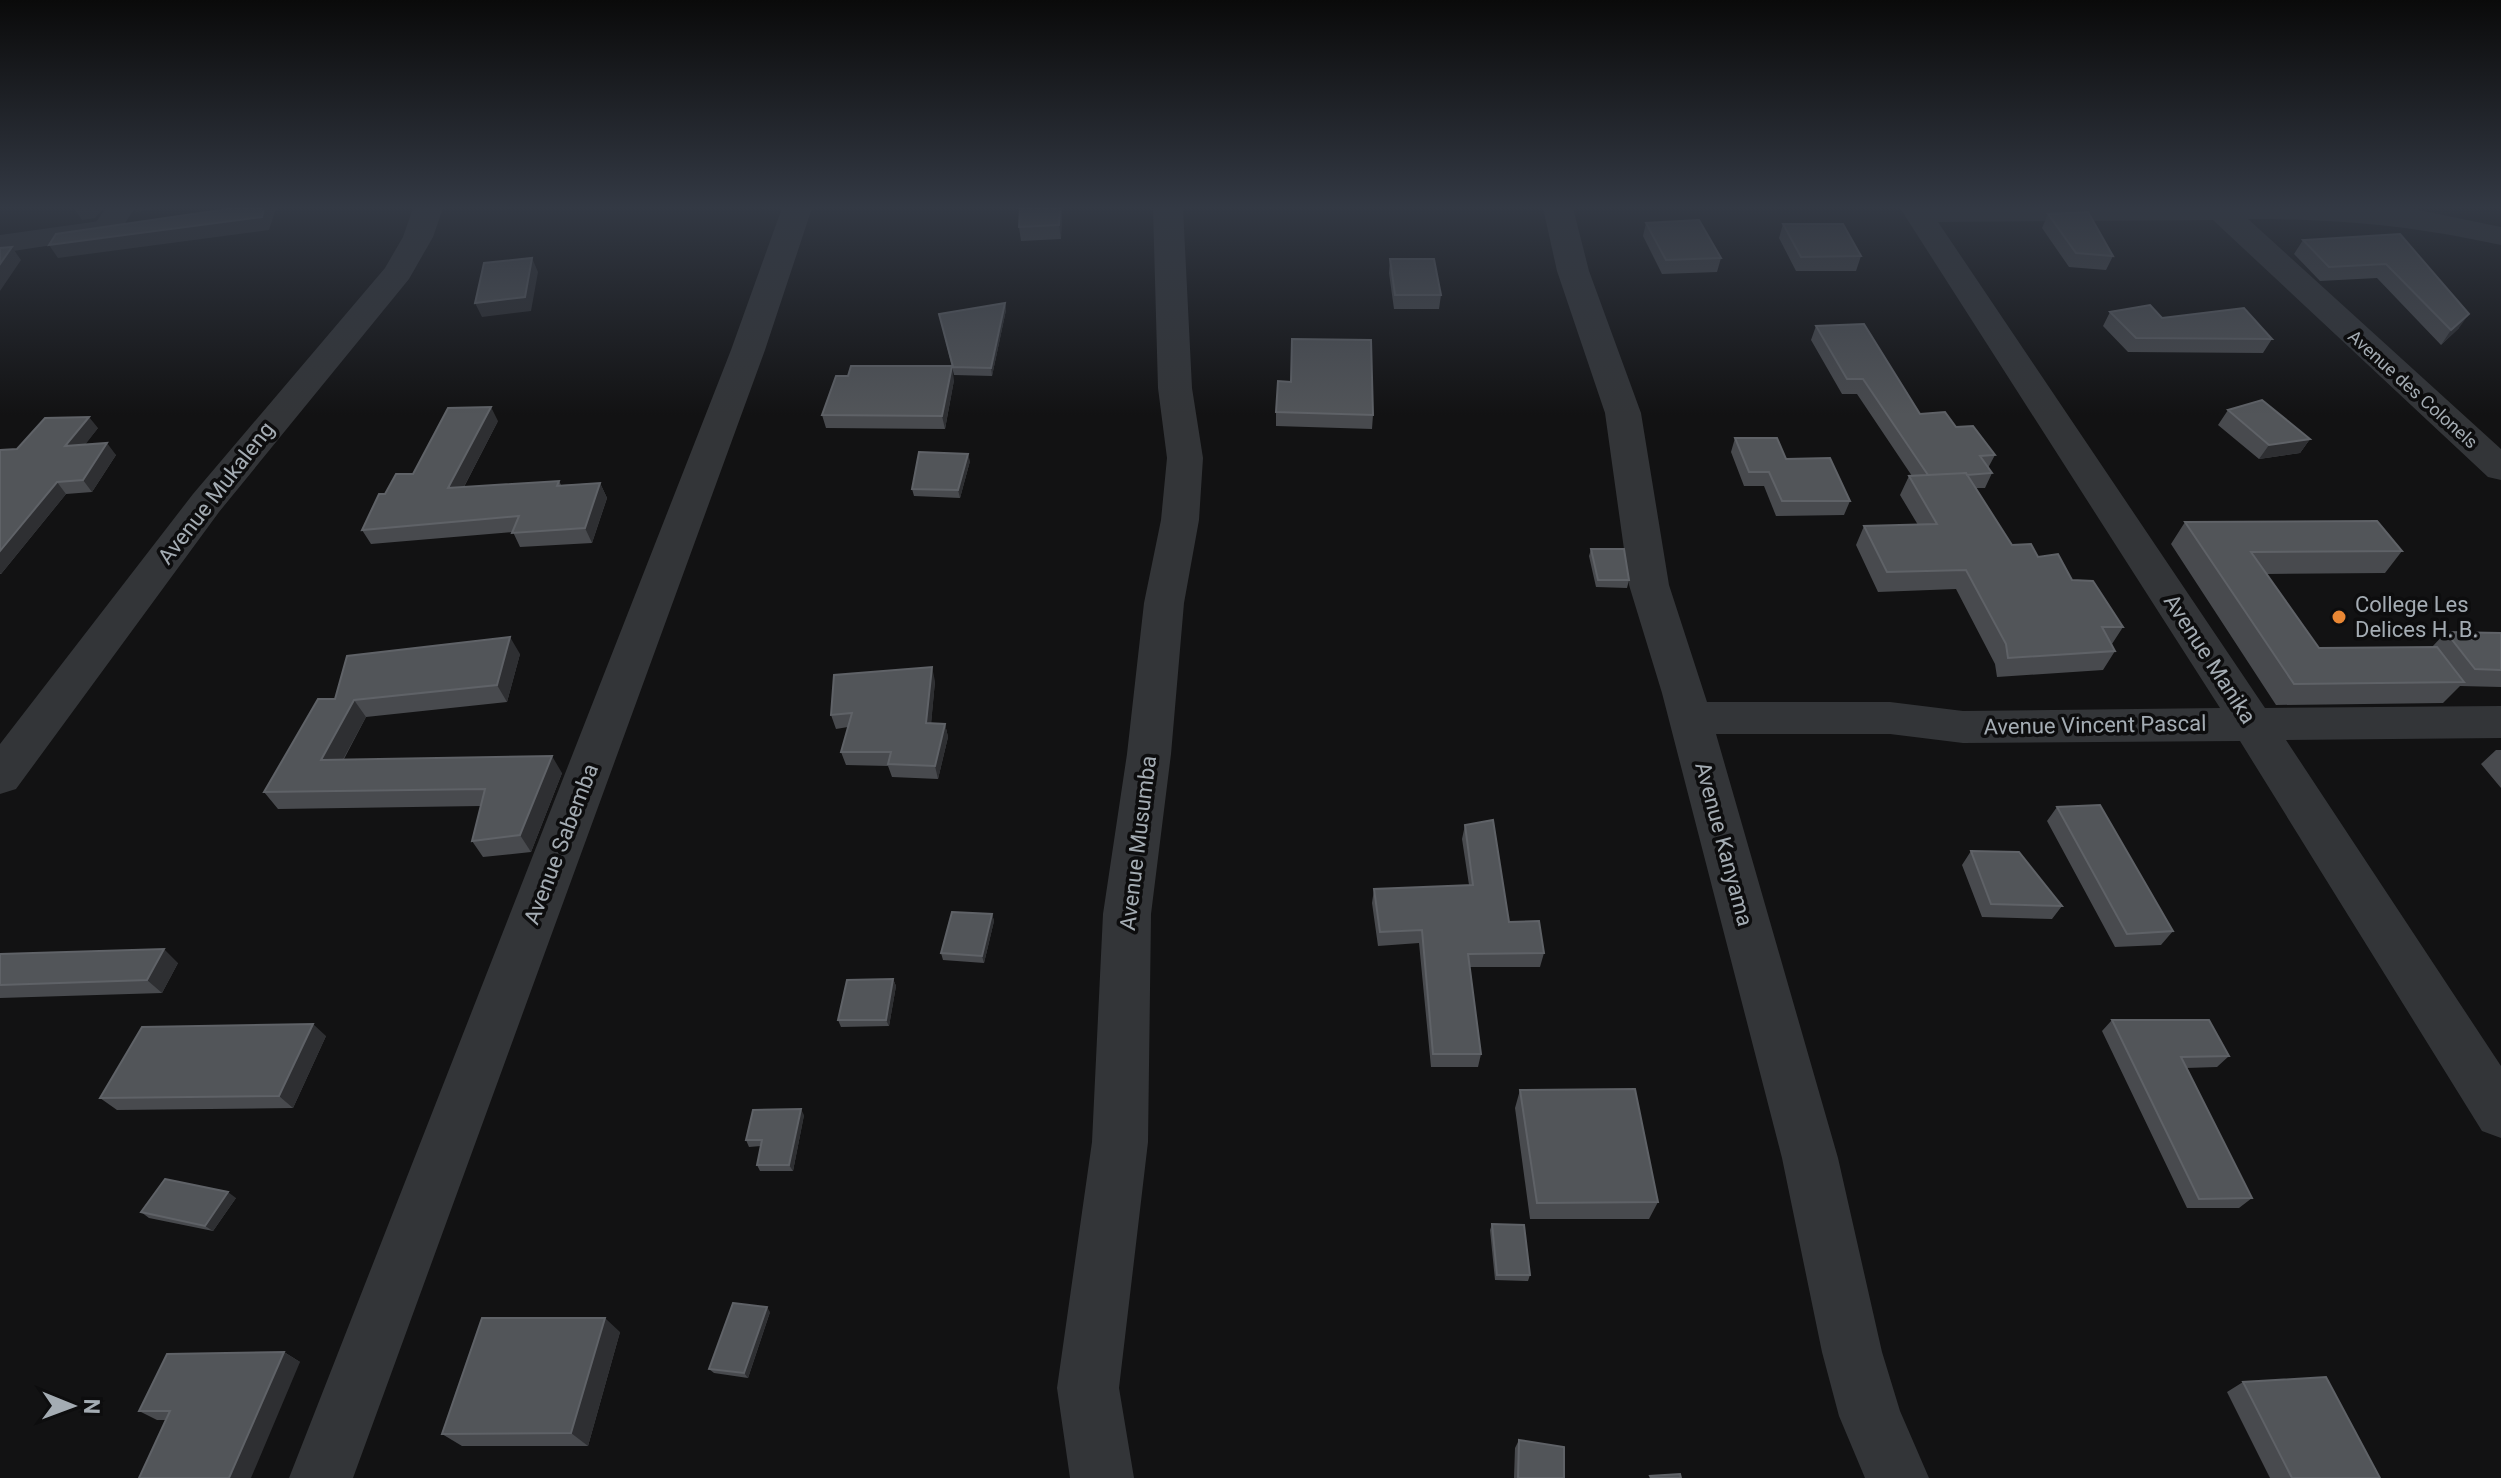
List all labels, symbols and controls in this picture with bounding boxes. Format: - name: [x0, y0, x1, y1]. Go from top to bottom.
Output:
- street label: Avenue des Colonels: [2344, 325, 2482, 453]
- street label: Avenue Mukaleng: [153, 417, 279, 569]
- street label: Avenue Manika: [2159, 590, 2261, 728]
- place label: College Les Delices H. B.: [2355, 592, 2478, 642]
- marker: College Les Delices H. B.: [2330, 608, 2348, 626]
- street label: Avenue Vincent Pascal: [1983, 711, 2207, 739]
- street label: Avenue Musumba: [1115, 754, 1161, 932]
- street label: Avenue Kanyama: [1690, 759, 1758, 929]
- street label: Avenue Sabemba: [519, 760, 603, 928]
- north arrow: [32, 1366, 112, 1446]
- text: N: [79, 1398, 104, 1414]

